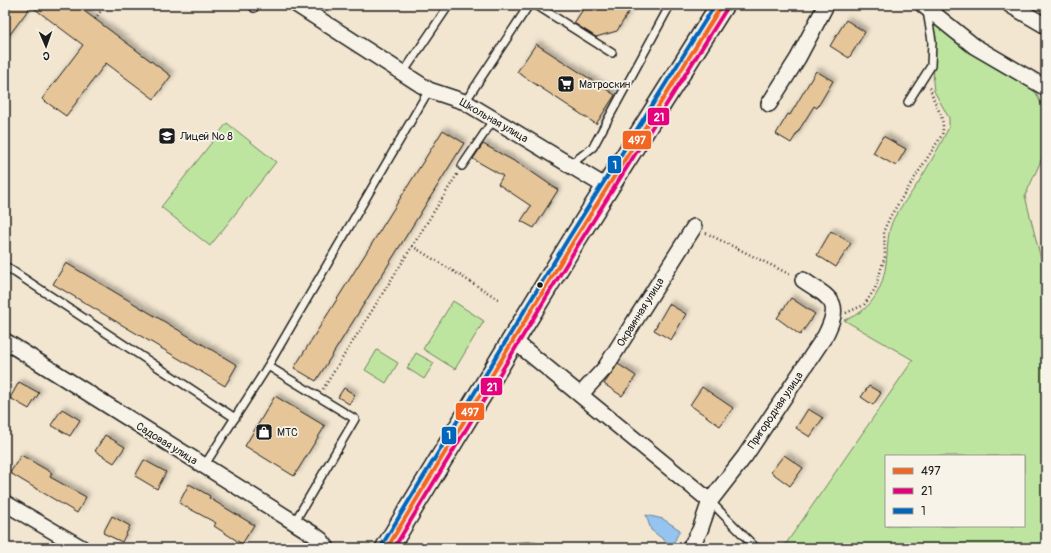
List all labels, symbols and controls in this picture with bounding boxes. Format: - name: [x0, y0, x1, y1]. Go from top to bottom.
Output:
- north arrow: [26, 26, 66, 66]
- text: С: [43, 49, 50, 62]
- supermarket icon: Матроскин: [556, 74, 576, 94]
- place label: Матроскин: [579, 78, 630, 91]
- street label: Школьная улица: [457, 96, 530, 145]
- line badge: 21: [647, 107, 670, 126]
- text: 21: [654, 111, 664, 124]
- school or university icon: Лицей № 8: [157, 126, 177, 146]
- place label: Лицей № 8: [179, 130, 233, 143]
- line badge: 497: [622, 130, 652, 150]
- text: 497: [627, 134, 646, 147]
- line badge: 1: [607, 155, 622, 174]
- text: 1: [613, 159, 617, 172]
- street label: Окраинная улица: [614, 275, 667, 349]
- unlabelled marker: [535, 280, 545, 290]
- street label: Пригородная улица: [745, 370, 806, 451]
- line badge: 21: [480, 377, 503, 396]
- text: 21: [487, 381, 497, 394]
- line badge: 497: [455, 402, 485, 421]
- text: 497: [460, 406, 479, 419]
- street label: Садовая улица: [134, 419, 200, 467]
- shop icon: МТС: [254, 422, 274, 442]
- place label: МТС: [277, 426, 298, 439]
- line badge: 1: [441, 426, 457, 445]
- text: 1: [447, 429, 451, 442]
- legend: [885, 455, 1025, 527]
- text: 497: [921, 464, 941, 479]
- text: 21: [921, 484, 932, 499]
- text: 1: [921, 504, 926, 519]

